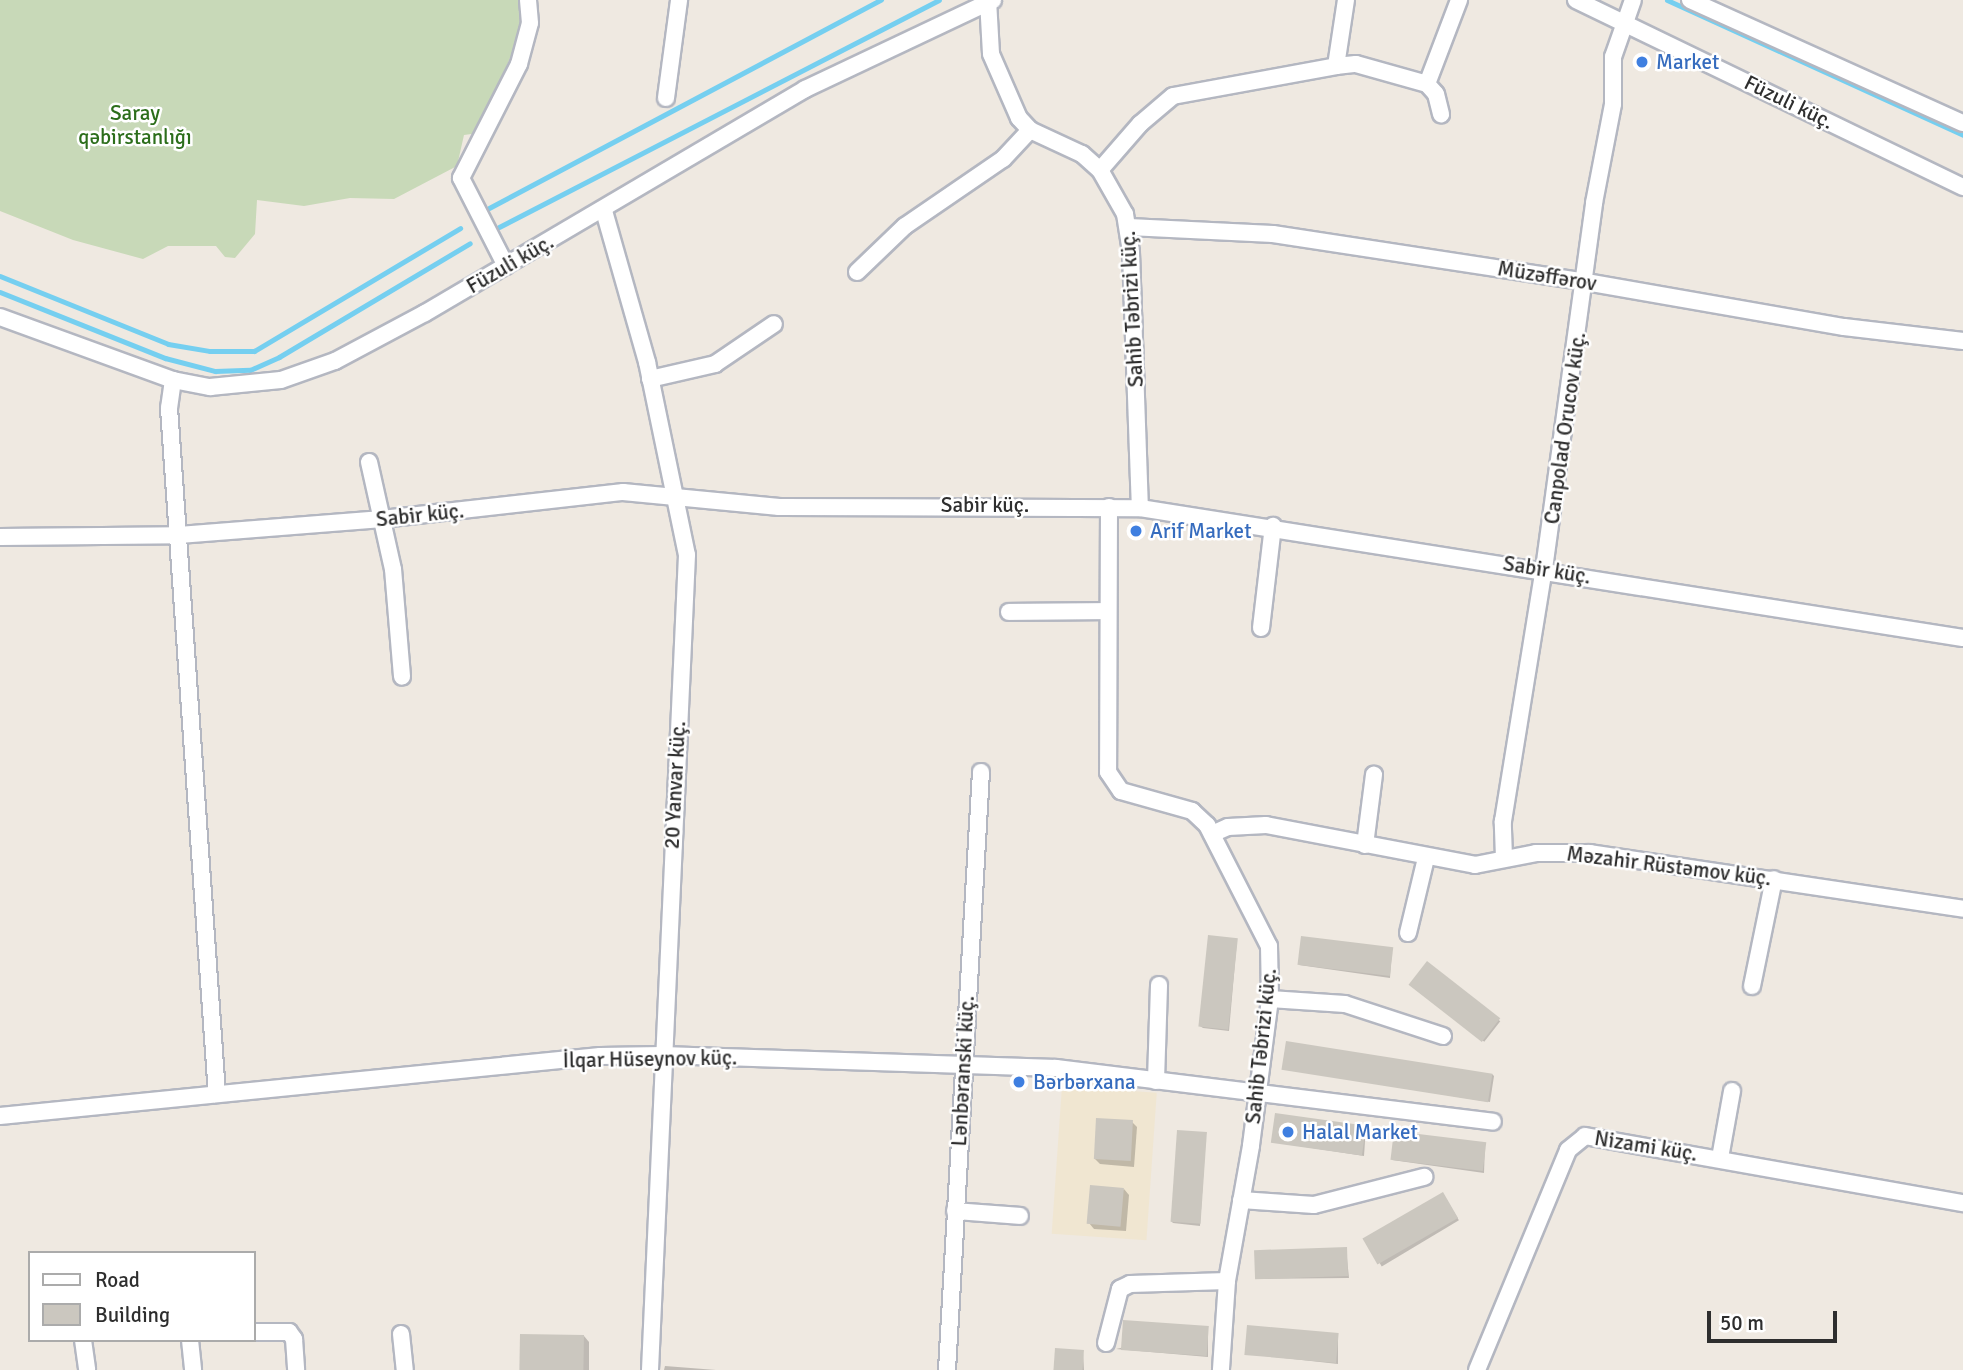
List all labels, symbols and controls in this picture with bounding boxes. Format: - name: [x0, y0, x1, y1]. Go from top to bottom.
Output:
- place label: Market: [1656, 49, 1719, 75]
- marker: Market: [1634, 54, 1650, 70]
- street label: Füzuli küç.: [1740, 70, 1838, 134]
- park label: Saray qəbirstanlığı: [78, 100, 192, 150]
- street label: Füzuli küç.: [462, 229, 558, 299]
- street label: Sahib Təbrizi küç.: [1115, 230, 1149, 388]
- street label: Müzəffərov: [1496, 256, 1598, 296]
- street label: Canpolad Orucov küç.: [1539, 330, 1591, 526]
- street label: Sabir küç.: [941, 492, 1029, 518]
- street label: Sabir küç.: [375, 498, 465, 532]
- place label: Arif Market: [1150, 518, 1251, 544]
- marker: Arif Market: [1128, 523, 1144, 539]
- street label: Sabir küç.: [1501, 551, 1593, 589]
- street label: 20 Yanvar küç.: [659, 720, 691, 850]
- street label: Məzahir Rüstəmov küç.: [1565, 841, 1773, 891]
- street label: Sahib Təbrizi küç.: [1240, 967, 1282, 1125]
- street label: Lənbəranski küç.: [946, 995, 980, 1147]
- street label: İlqar Hüseynov küç.: [562, 1045, 738, 1073]
- place label: Bərbərxana: [1033, 1069, 1136, 1095]
- marker: Bərbərxana: [1011, 1074, 1027, 1090]
- place label: Halal Market: [1302, 1119, 1418, 1145]
- marker: Halal Market: [1280, 1124, 1296, 1140]
- street label: Nizami küç.: [1593, 1125, 1699, 1167]
- legend: [28, 1251, 256, 1342]
- text: Road: [95, 1267, 140, 1293]
- scale bar: [1711, 1296, 1840, 1340]
- text: Building: [95, 1302, 170, 1328]
- text: 50 m: [1720, 1310, 1764, 1336]

